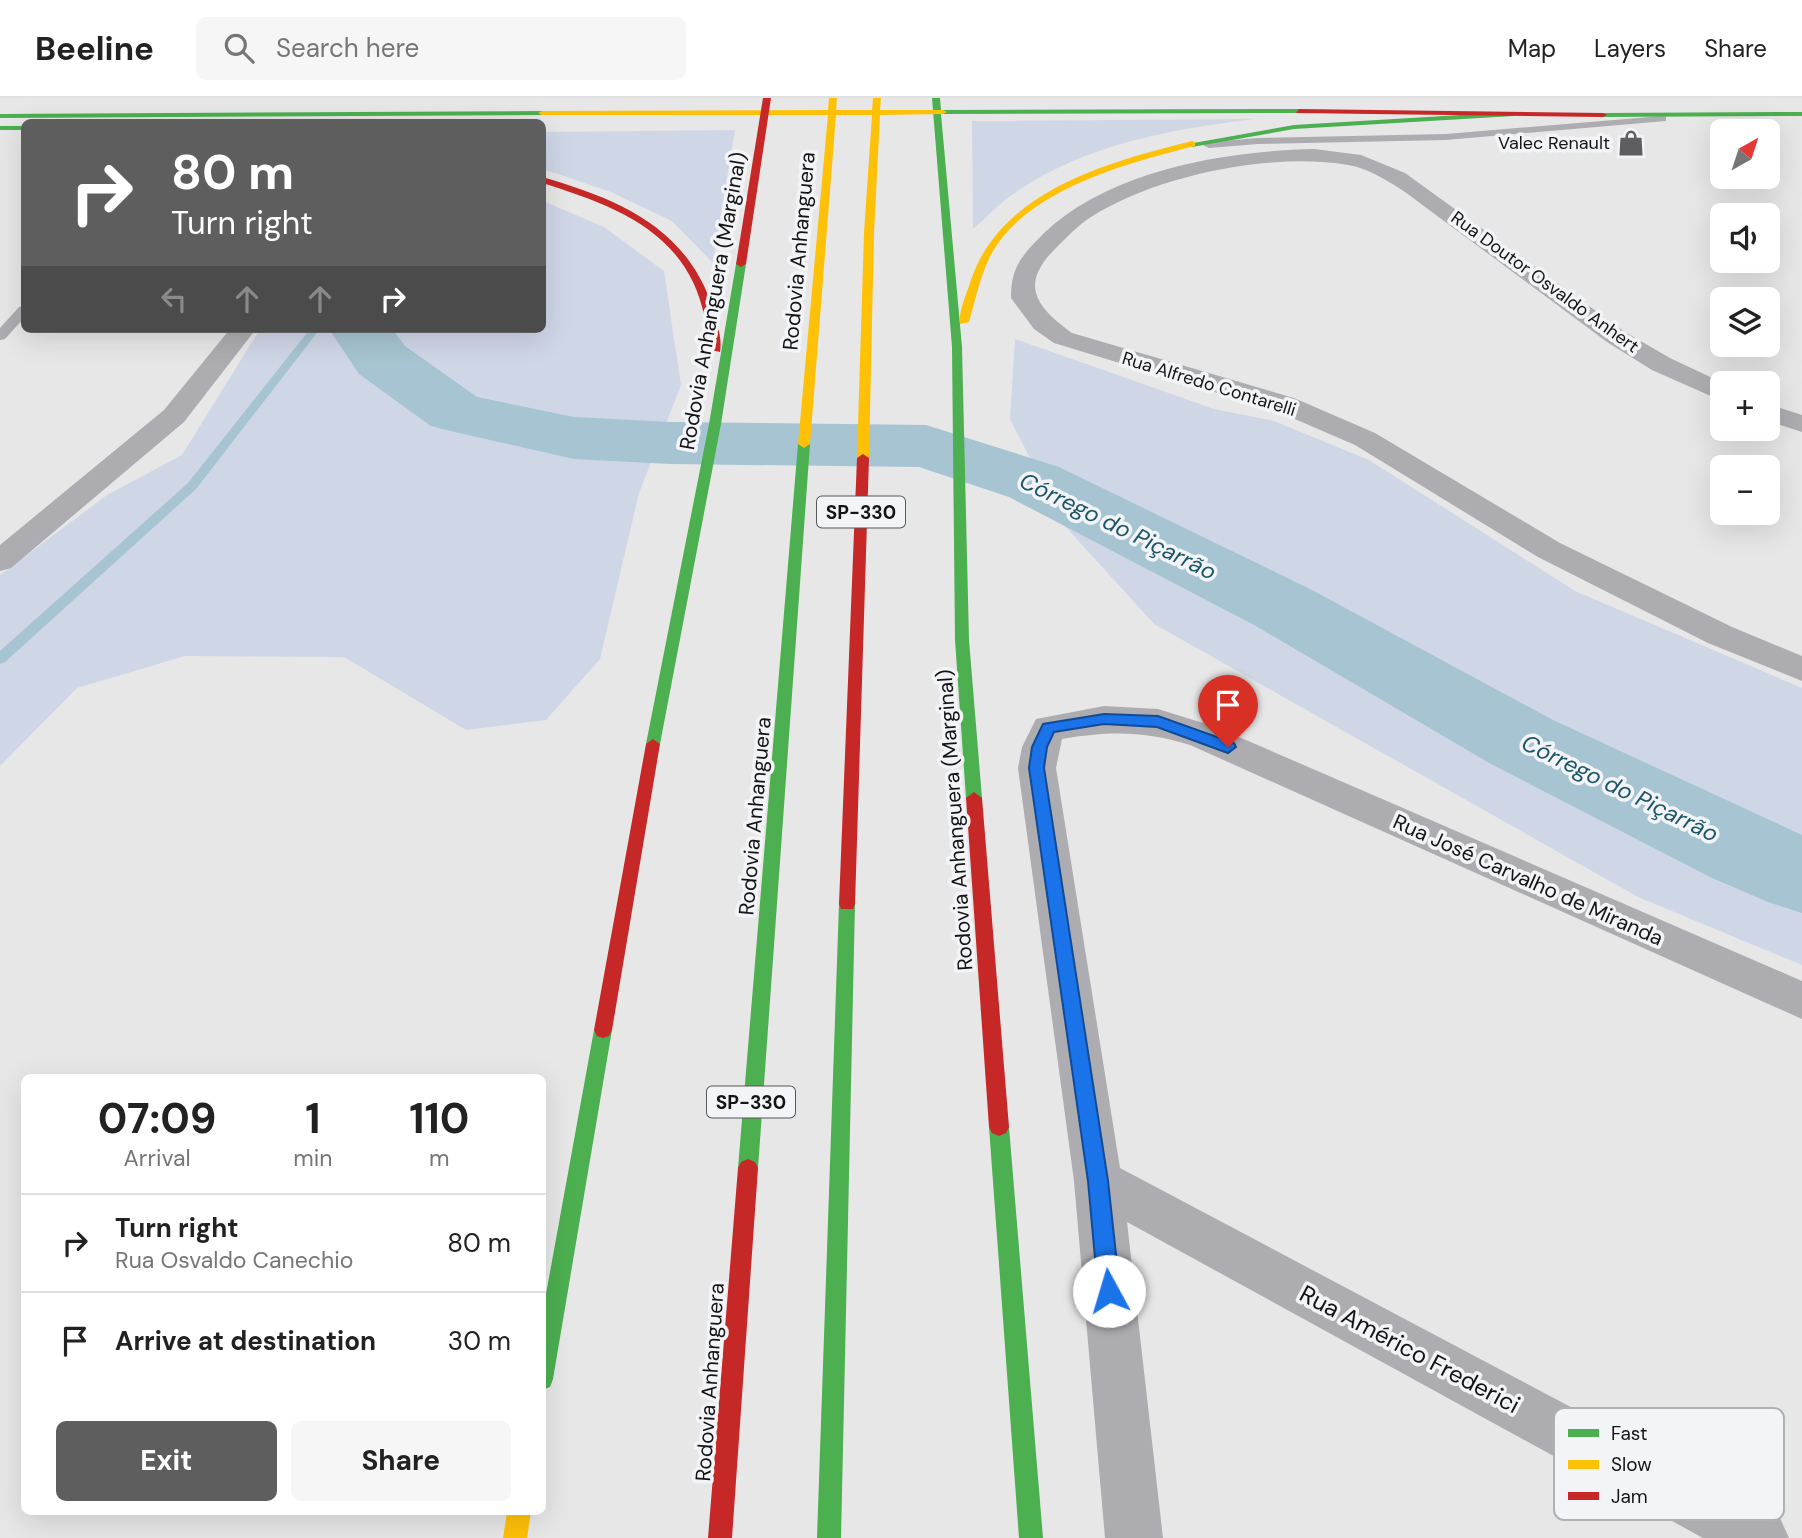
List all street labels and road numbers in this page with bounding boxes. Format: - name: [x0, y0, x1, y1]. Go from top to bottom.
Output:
- street label: Rodovia Anhanguera (Marginal): [673, 150, 753, 452]
- street label: Rodovia Anhanguera: [776, 151, 822, 351]
- street label: Rua Doutor Osvaldo Anhert: [1446, 206, 1644, 358]
- street label: Rua Alfredo Contarelli: [1119, 346, 1299, 422]
- road number: SP-330: [817, 496, 905, 528]
- street label: Rodovia Anhanguera (Marginal): [931, 669, 979, 971]
- street label: Rodovia Anhanguera: [732, 716, 778, 916]
- street label: Rua José Carvalho de Miranda: [1389, 808, 1667, 952]
- road number: SP-330: [707, 1086, 795, 1118]
- street label: Rua Américo Frederici: [1295, 1278, 1525, 1420]
- street label: Rodovia Anhanguera: [689, 1282, 731, 1482]

